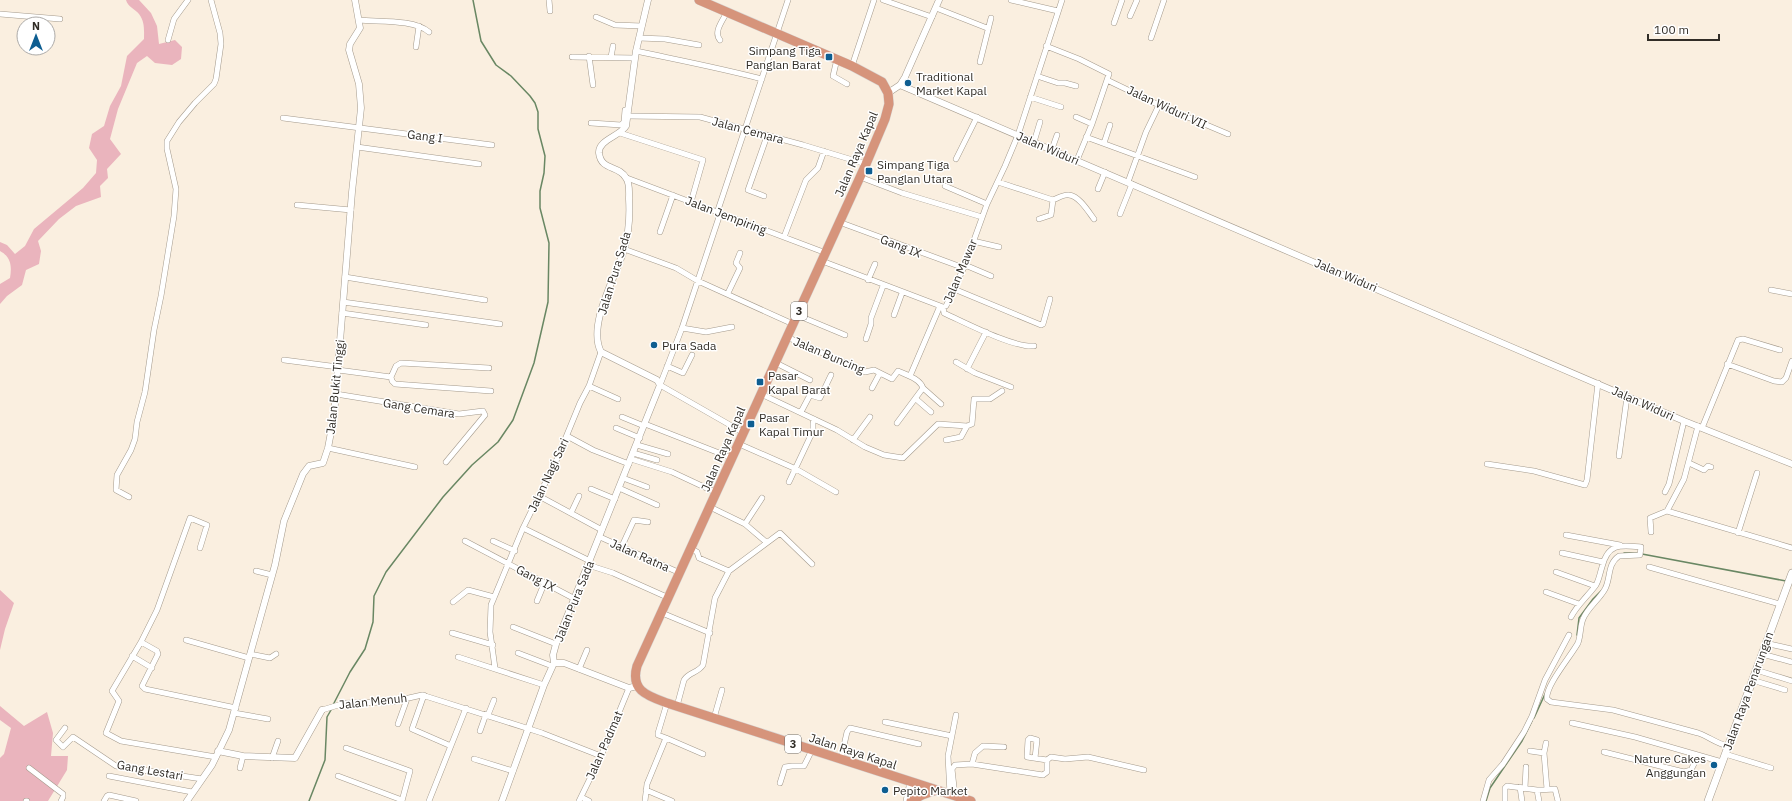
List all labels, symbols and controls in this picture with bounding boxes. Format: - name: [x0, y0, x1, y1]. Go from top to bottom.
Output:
- north arrow: [16, 16, 56, 56]
- scale bar: [1648, 16, 1719, 42]
- text: N: [32, 19, 40, 33]
- text: 100 m: [1654, 22, 1689, 37]
- place label: Simpang Tiga Panglan Barat: [746, 43, 822, 72]
- marker: Simpang Tiga Panglan Barat: [824, 52, 834, 62]
- place label: Traditional Market Kapal: [916, 69, 987, 98]
- marker: Traditional Market Kapal: [903, 78, 913, 88]
- street label: Jalan Widuri VII: [1125, 82, 1210, 132]
- street label: Jalan Raya Kapal: [831, 109, 881, 199]
- street label: Jalan Cemara: [711, 113, 786, 147]
- street label: Gang I: [406, 126, 444, 146]
- street label: Jalan Widuri: [1014, 128, 1082, 168]
- place label: Simpang Tiga Panglan Utara: [877, 157, 953, 186]
- marker: Simpang Tiga Panglan Utara: [864, 166, 874, 176]
- street label: Jalan Jempiring: [683, 193, 769, 238]
- street label: Jalan Pura Sada: [594, 229, 634, 316]
- street label: Gang IX: [878, 231, 924, 261]
- street label: Jalan Mawar: [940, 236, 980, 305]
- street label: Jalan Widuri: [1312, 255, 1380, 295]
- road number: 3: [791, 302, 807, 320]
- street label: Jalan Buncing: [791, 333, 867, 377]
- place label: Pura Sada: [662, 338, 717, 353]
- street label: Jalan Bukit Tinggi: [323, 339, 347, 435]
- marker: Pura Sada: [649, 340, 659, 350]
- place label: Pasar Kapal Barat: [768, 368, 831, 397]
- marker: Pasar Kapal Barat: [755, 377, 765, 387]
- street label: Jalan Widuri: [1609, 383, 1677, 423]
- street label: Gang Cemara: [382, 395, 457, 421]
- street label: Jalan Raya Kapal: [698, 404, 748, 494]
- place label: Pasar Kapal Timur: [759, 410, 824, 439]
- marker: Pasar Kapal Timur: [746, 419, 756, 429]
- street label: Jalan Nagi Sari: [524, 436, 572, 514]
- street label: Jalan Ratna: [608, 535, 672, 575]
- street label: Jalan Pura Sada: [551, 558, 597, 644]
- street label: Gang IX: [514, 561, 559, 595]
- street label: Jalan Raya Penarungan: [1720, 630, 1776, 752]
- street label: Jalan Menuh: [338, 690, 408, 712]
- street label: Jalan Padmat: [582, 708, 626, 782]
- street label: Jalan Raya Kapal: [807, 730, 899, 772]
- road number: 3: [785, 735, 801, 753]
- place label: Nature Cakes Anggungan: [1634, 751, 1706, 780]
- street label: Gang Lestari: [116, 757, 184, 783]
- marker: Nature Cakes Anggungan: [1709, 760, 1719, 770]
- place label: Pepito Market: [893, 783, 968, 798]
- marker: Pepito Market: [880, 785, 890, 795]

